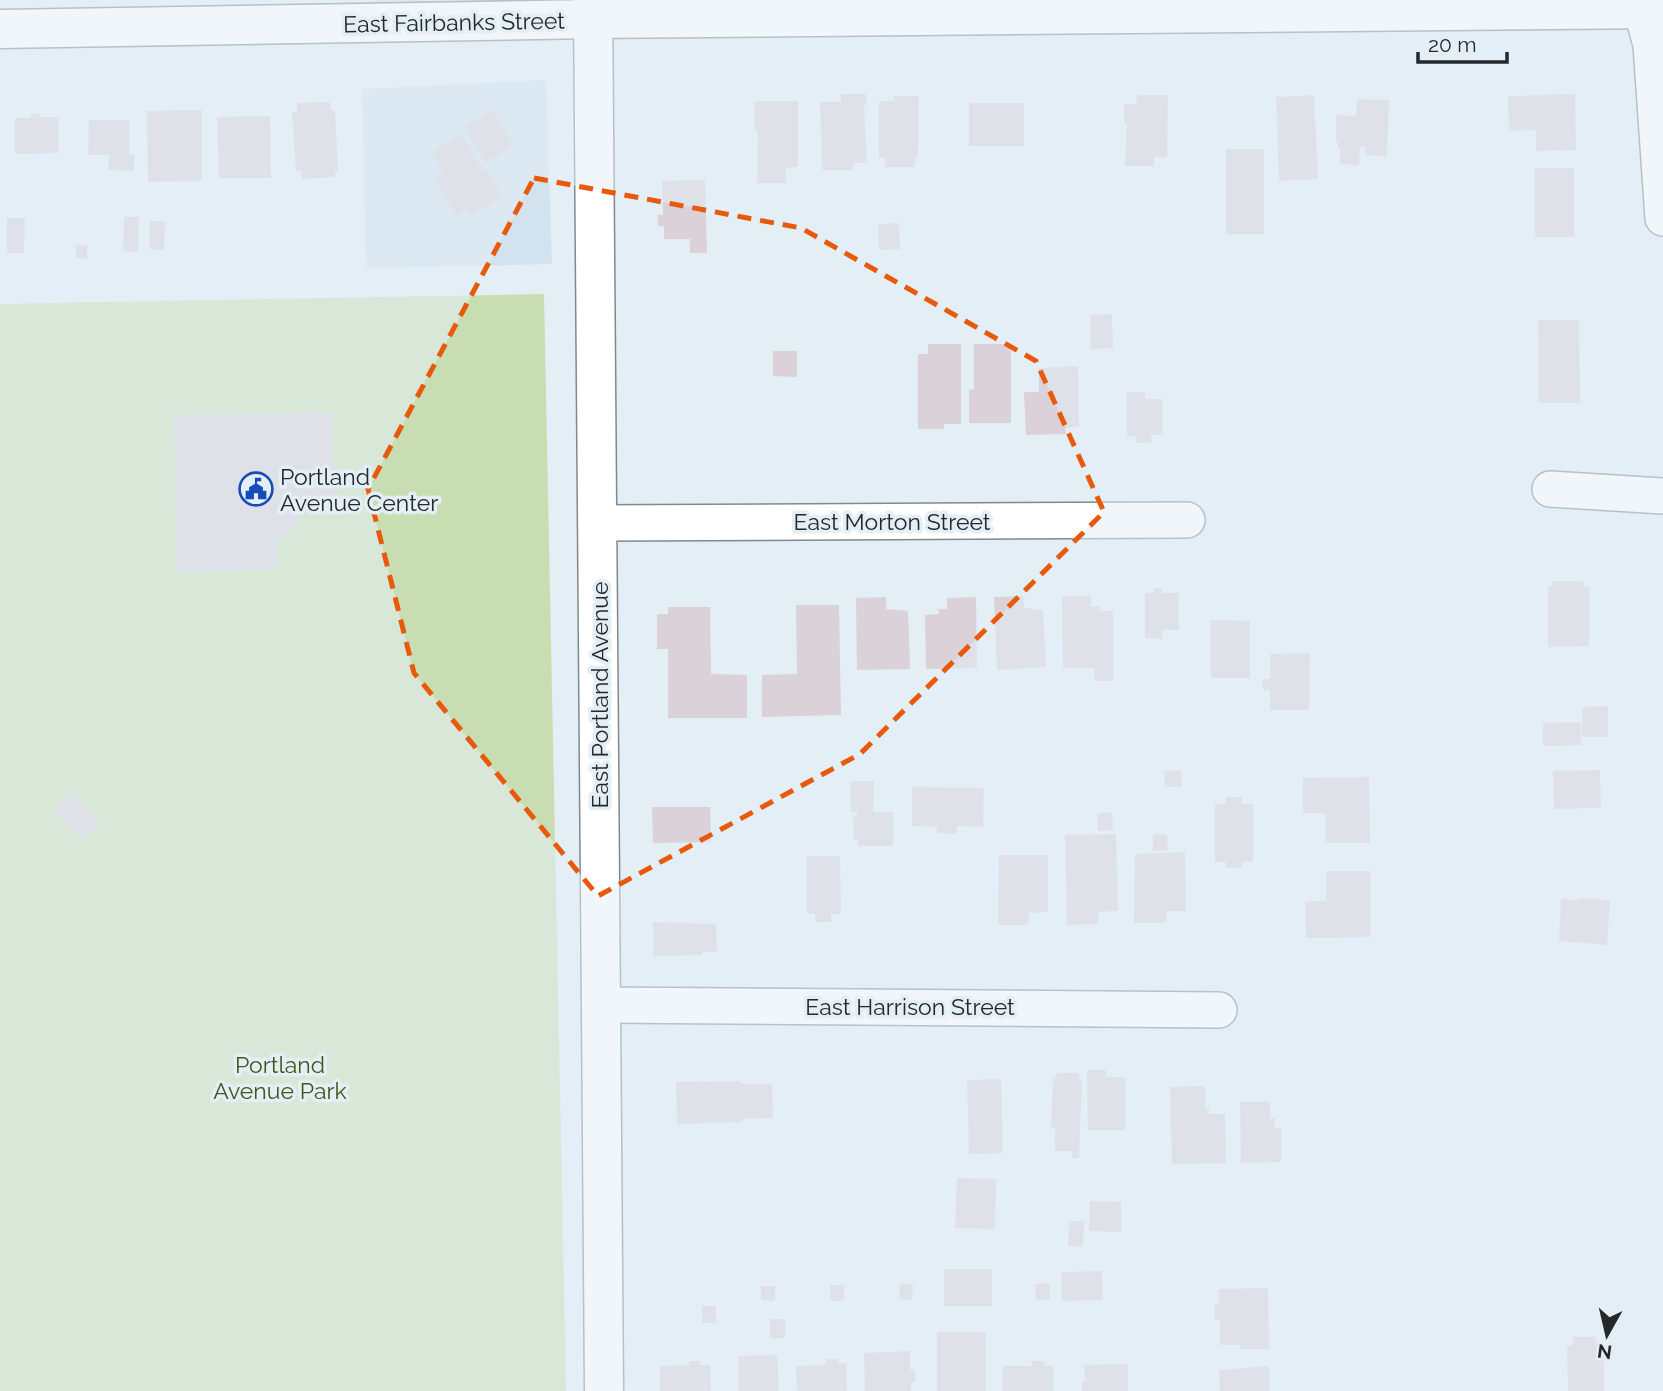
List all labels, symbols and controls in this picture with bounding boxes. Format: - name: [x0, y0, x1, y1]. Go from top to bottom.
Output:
- street label: East Fairbanks Street: [343, 7, 565, 37]
- scale bar: [1418, 21, 1507, 65]
- text: 20 m: [1428, 32, 1476, 57]
- place label: Portland Avenue Center: [280, 463, 438, 516]
- public building icon: Portland Avenue Center: [237, 470, 275, 508]
- street label: East Morton Street: [793, 508, 991, 535]
- street label: East Portland Avenue: [586, 581, 613, 809]
- street label: East Harrison Street: [805, 993, 1015, 1020]
- park label: Portland Avenue Park: [213, 1051, 347, 1104]
- north arrow: [1572, 1300, 1642, 1370]
- text: N: [1596, 1340, 1613, 1364]

